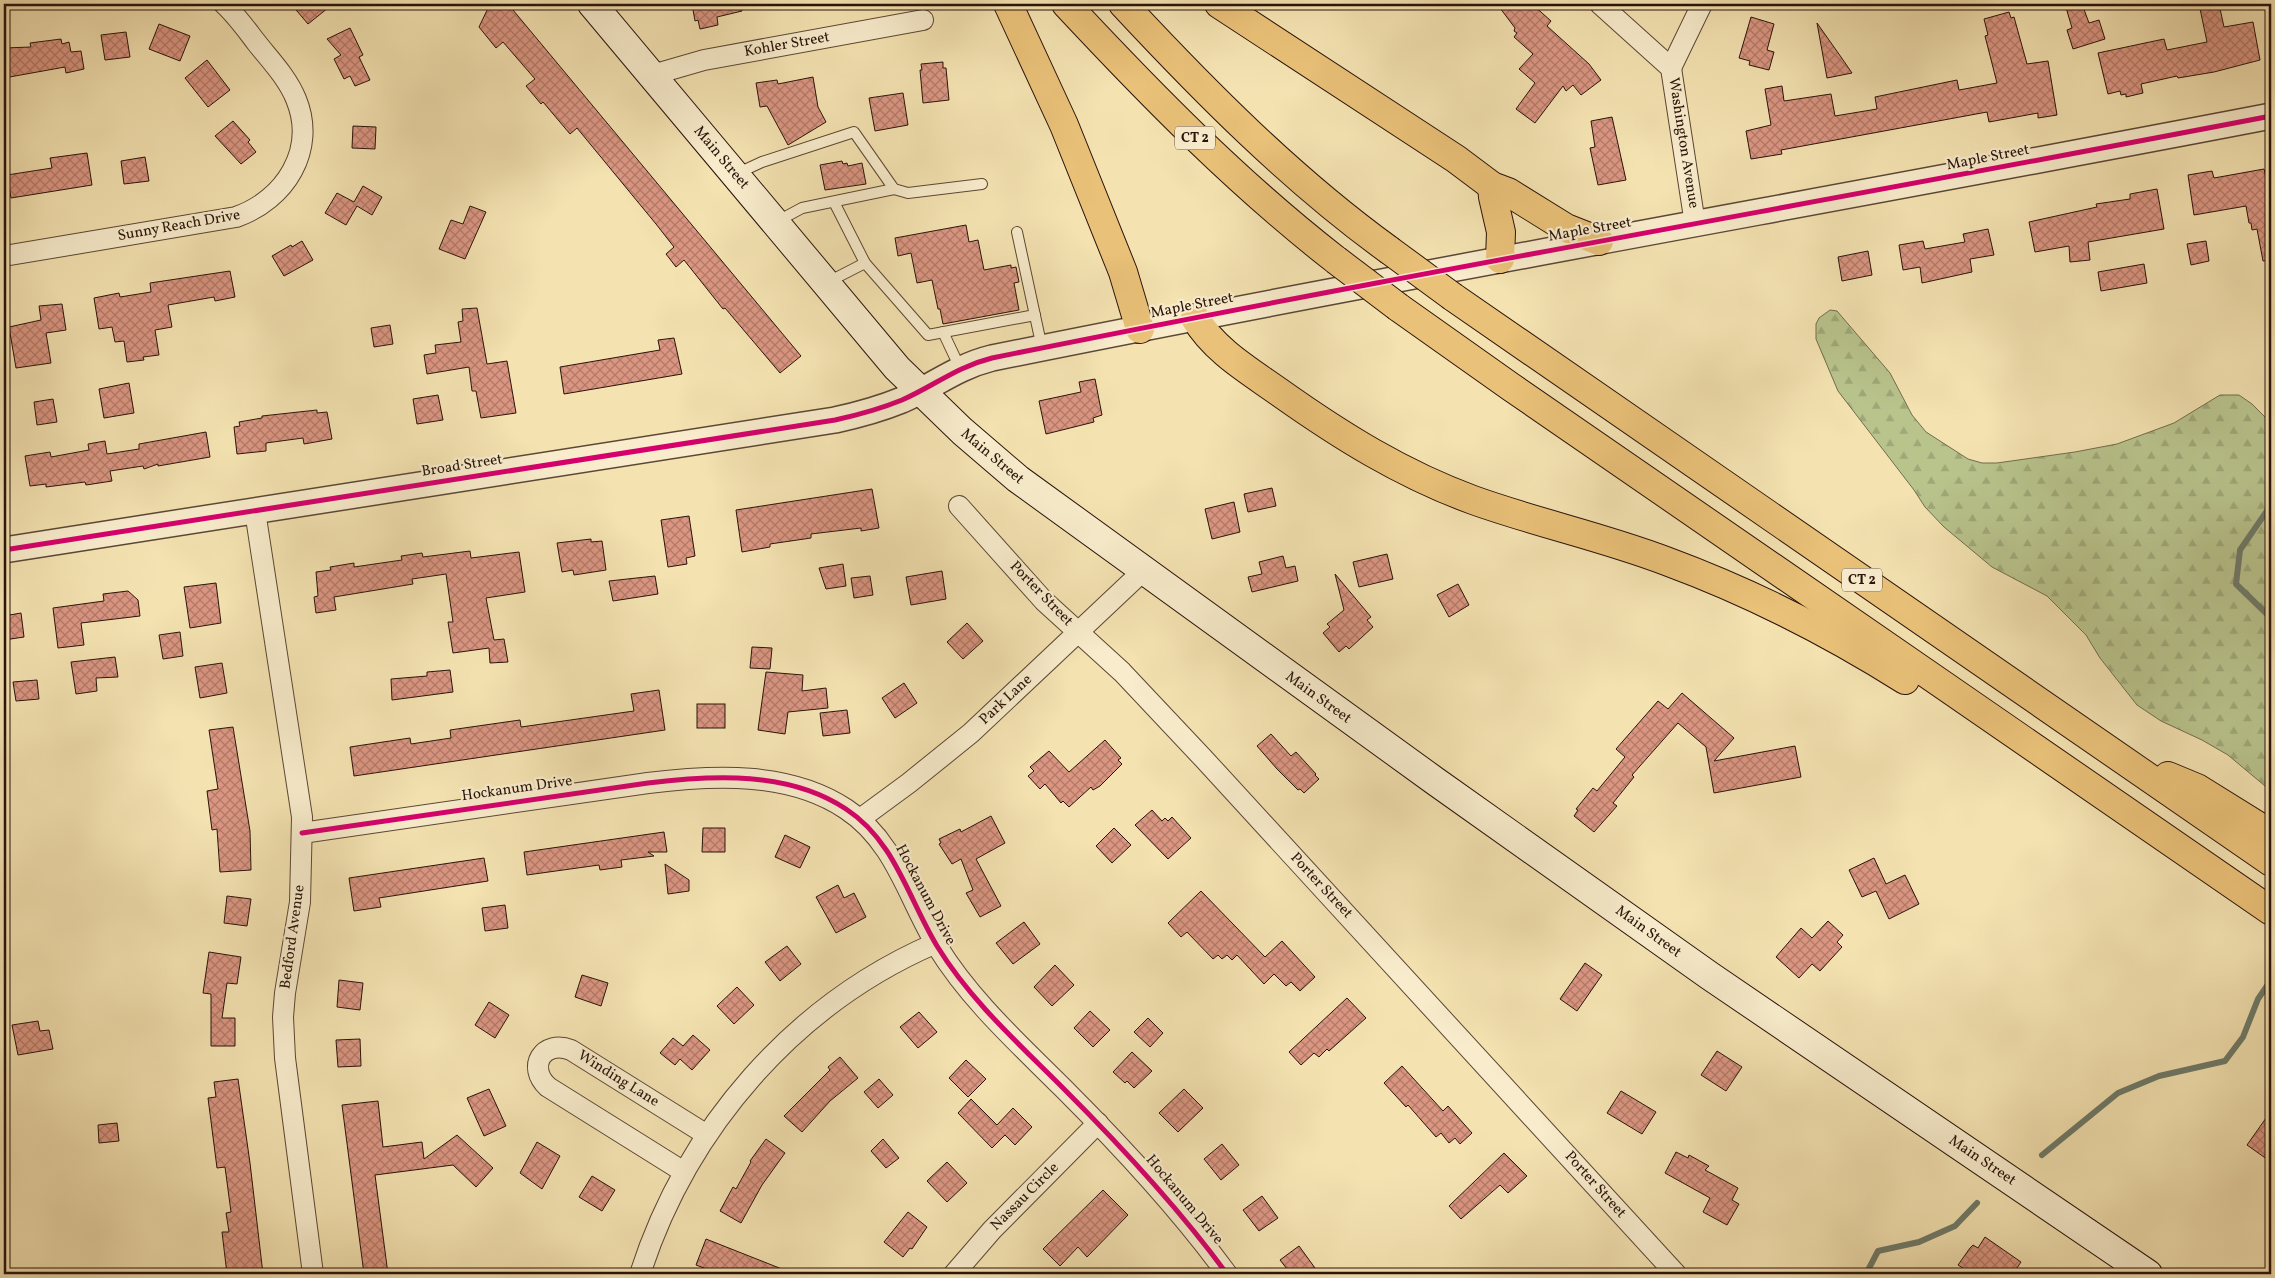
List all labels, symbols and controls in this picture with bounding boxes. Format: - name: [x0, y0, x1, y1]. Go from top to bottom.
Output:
- street label: Kohler Street: [743, 27, 831, 63]
- street label: Washington Avenue: [1662, 76, 1704, 210]
- street label: Main Street: [688, 122, 754, 194]
- road number: CT 2: [1175, 126, 1215, 150]
- street label: Maple Street: [1945, 140, 2031, 176]
- street label: Sunny Reach Drive: [116, 205, 242, 247]
- street label: Maple Street: [1547, 212, 1633, 248]
- street label: Maple Street: [1149, 288, 1235, 324]
- street label: Main Street: [956, 424, 1028, 490]
- street label: Broad Street: [420, 449, 504, 483]
- street label: Porter Street: [1004, 557, 1078, 631]
- road number: CT 2: [1842, 568, 1882, 592]
- street label: Main Street: [1281, 667, 1355, 729]
- street label: Park Lane: [975, 670, 1037, 730]
- street label: Hockanum Drive: [460, 771, 574, 807]
- street label: Hockanum Drive: [890, 841, 960, 949]
- street label: Porter Street: [1285, 848, 1357, 924]
- street label: Bedford Avenue: [275, 884, 311, 990]
- street label: Main Street: [1611, 901, 1685, 963]
- street label: Winding Lane: [573, 1046, 663, 1112]
- street label: Main Street: [1944, 1131, 2020, 1191]
- street label: Porter Street: [1559, 1147, 1631, 1223]
- street label: Hockanum Drive: [1140, 1151, 1228, 1249]
- street label: Nassau Circle: [986, 1158, 1064, 1236]

